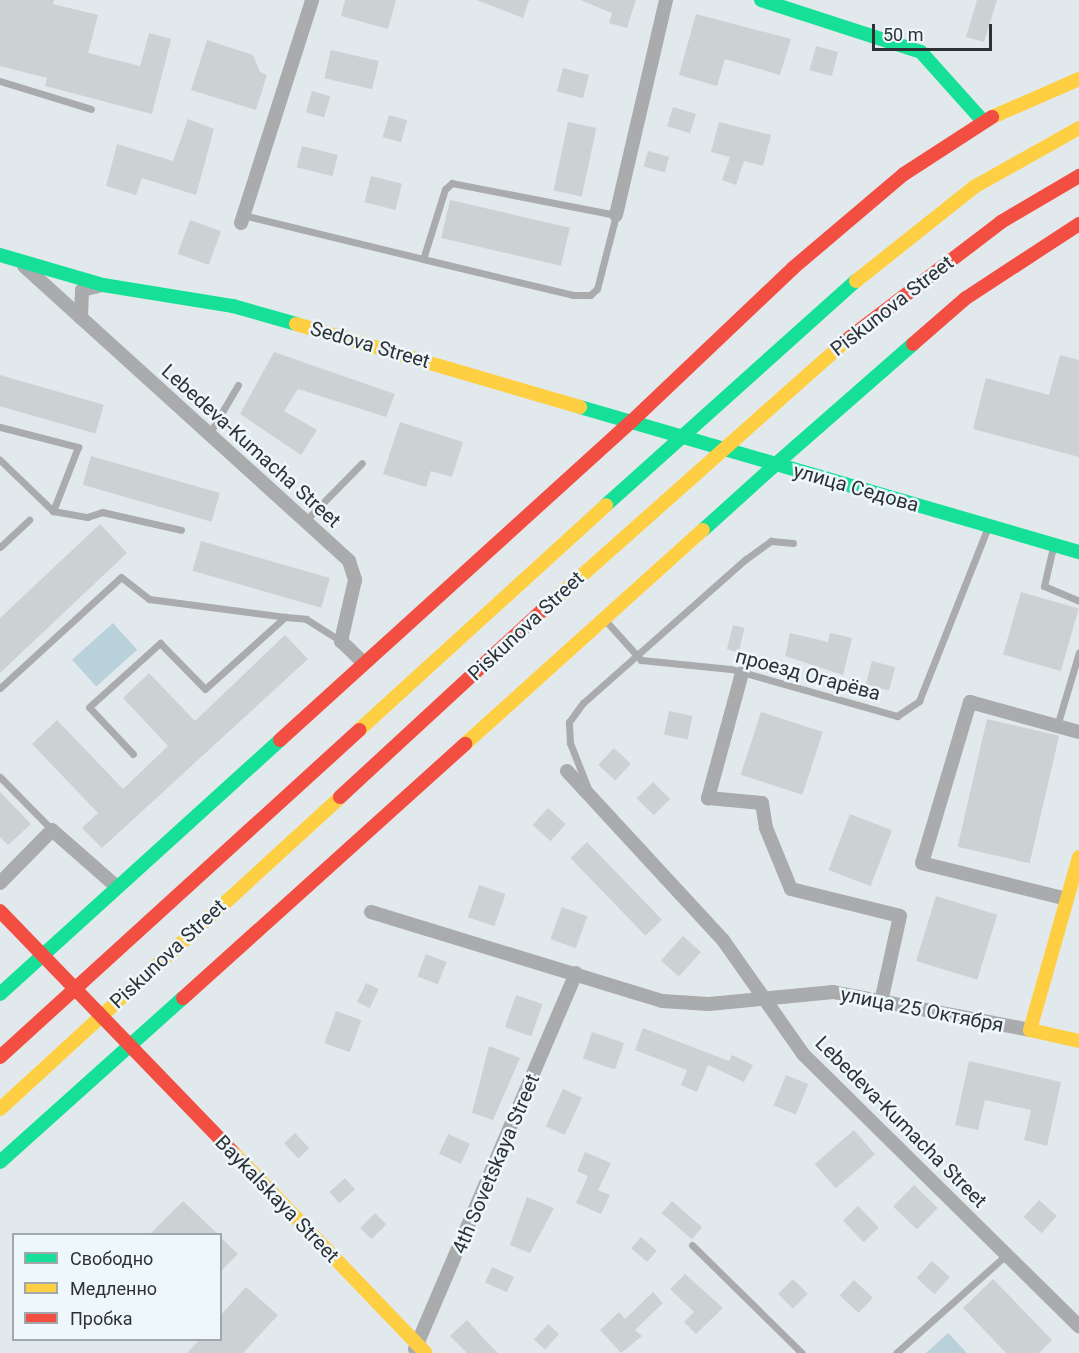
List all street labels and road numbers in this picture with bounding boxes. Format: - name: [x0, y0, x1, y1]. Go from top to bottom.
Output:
- street label: Piskunova Street: [826, 251, 958, 361]
- street label: Sedova Street: [307, 316, 433, 374]
- street label: Lebedeva-Kumacha Street: [156, 359, 346, 533]
- street label: улица Седова: [791, 459, 921, 517]
- street label: Piskunova Street: [463, 566, 589, 686]
- street label: проезд Огарёва: [733, 644, 883, 706]
- street label: Piskunova Street: [105, 894, 231, 1014]
- street label: улица 25 Октября: [838, 982, 1006, 1038]
- street label: Lebedeva-Kumacha Street: [810, 1031, 992, 1213]
- street label: 4th Sovetskaya Street: [447, 1071, 545, 1257]
- street label: Baykalskaya Street: [210, 1130, 344, 1268]

